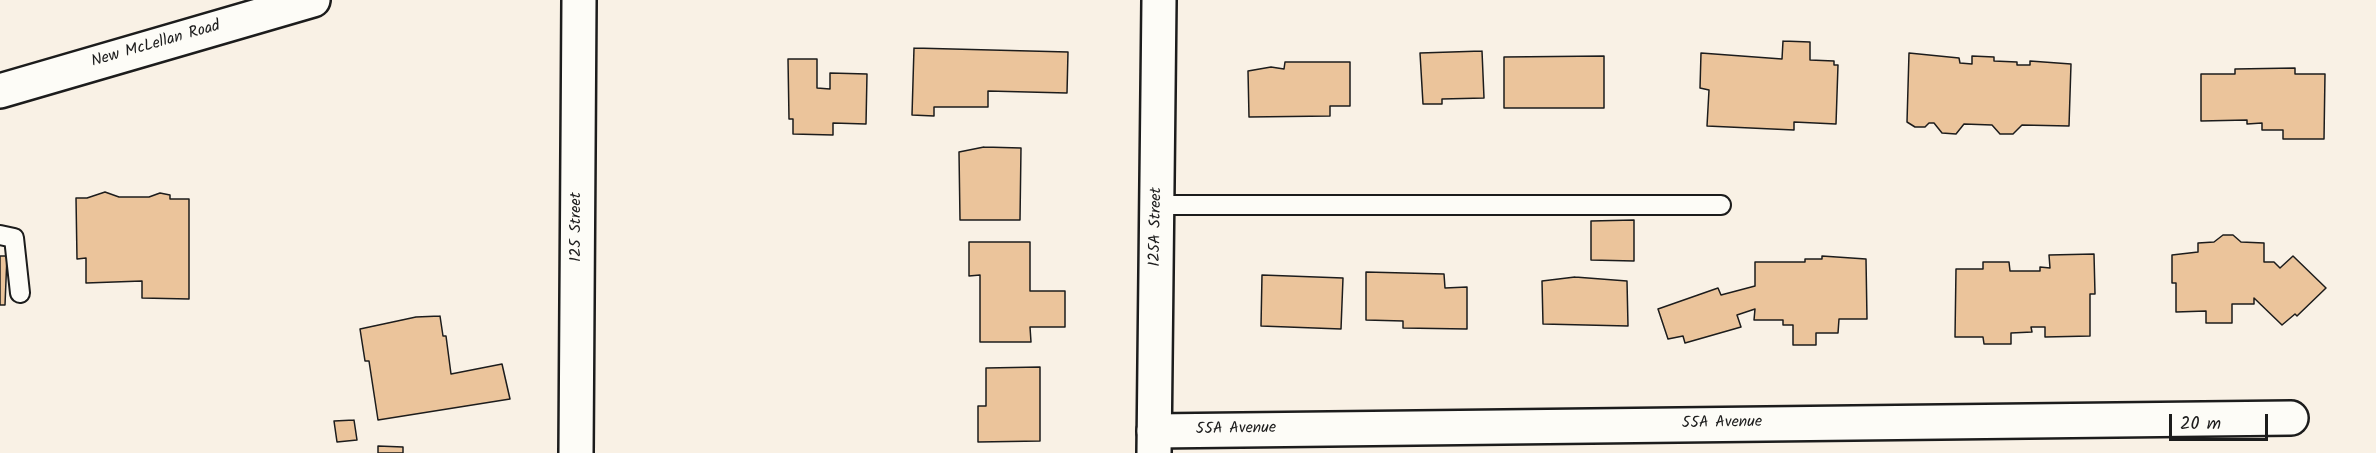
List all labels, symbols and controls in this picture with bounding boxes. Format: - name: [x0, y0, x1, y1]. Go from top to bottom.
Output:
- street label: New McLellan Road: [89, 17, 223, 73]
- street label: 125A Street: [1147, 187, 1167, 267]
- street label: 125 Street: [567, 192, 587, 262]
- scale bar: [2172, 402, 2271, 440]
- text: 20 m: [2180, 410, 2221, 439]
- street label: 55A Avenue: [1682, 414, 1762, 434]
- street label: 55A Avenue: [1196, 420, 1276, 440]

